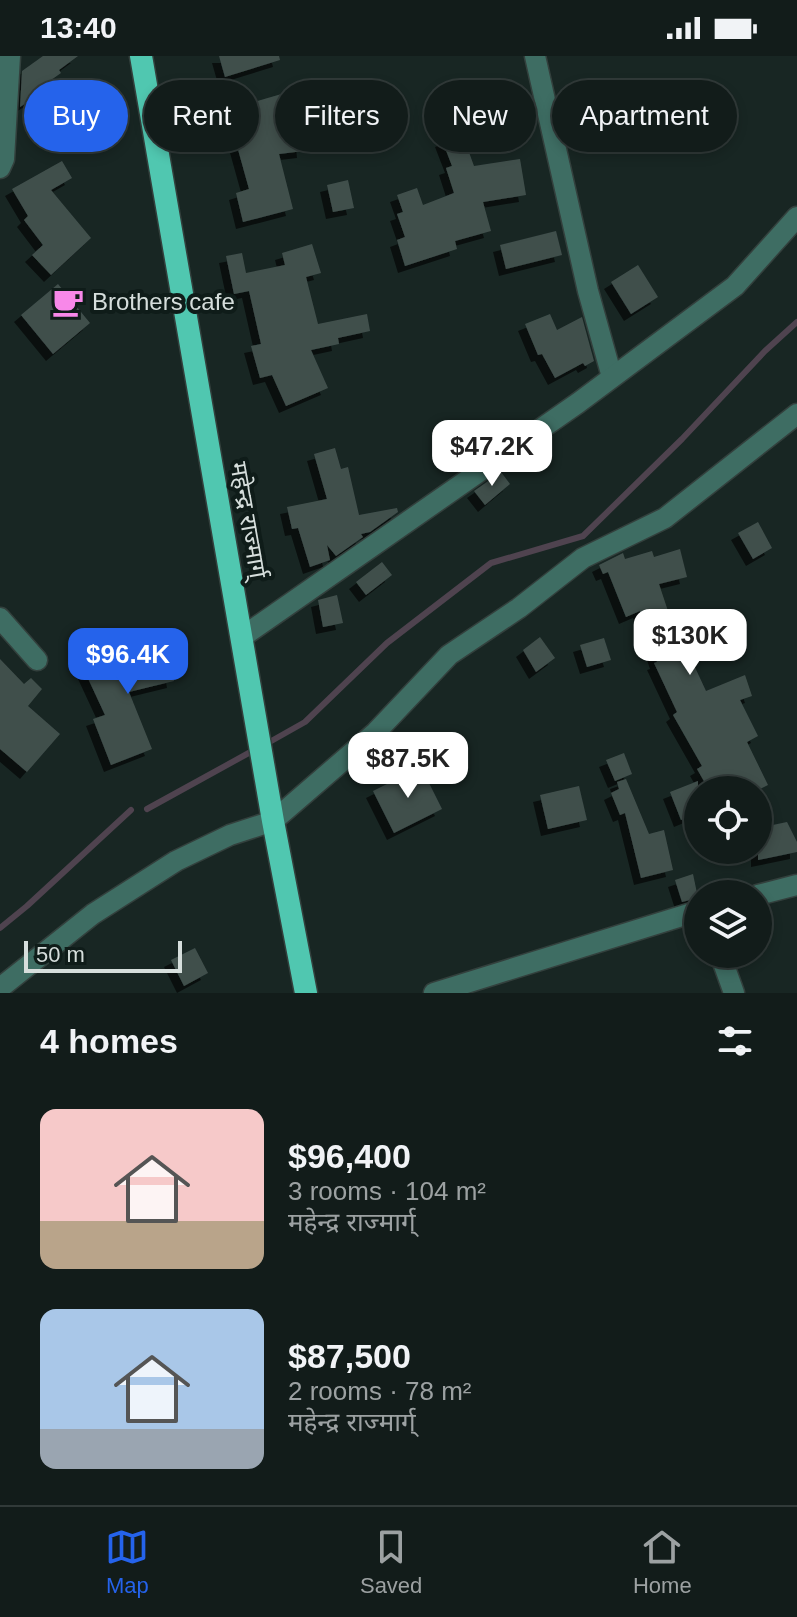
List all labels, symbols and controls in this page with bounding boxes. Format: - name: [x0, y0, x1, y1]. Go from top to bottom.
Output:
- text: 13:40: [40, 11, 117, 44]
- chip: Buy: [24, 80, 128, 152]
- chip: Rent: [144, 80, 259, 152]
- chip: Filters: [275, 80, 408, 152]
- chip: New: [424, 80, 536, 152]
- chip: Apartment: [552, 80, 737, 152]
- cafe icon: Brothers cafe: [51, 285, 85, 319]
- place label: Brothers cafe: [92, 288, 235, 315]
- pin: $47.2K: [427, 420, 557, 488]
- text: $47.2K: [450, 431, 534, 461]
- street label: महेन्द्र राज्मार्ग्: [224, 460, 273, 584]
- pin: $130K: [634, 609, 746, 677]
- text: $130K: [652, 620, 728, 650]
- pin: $96.4K: [63, 628, 193, 696]
- text: $96.4K: [86, 639, 170, 669]
- pin: $87.5K: [343, 732, 473, 800]
- text: $87.5K: [366, 743, 450, 773]
- map controls: [684, 776, 772, 968]
- button: locate: [684, 776, 772, 864]
- button: layers: [684, 880, 772, 968]
- scale bar: [24, 937, 182, 973]
- text: 50 m: [36, 942, 85, 967]
- icon: filters: [713, 1019, 757, 1063]
- text: 4 homes: [40, 1022, 178, 1060]
- text: $96,400: [288, 1137, 411, 1175]
- icon: home: [104, 1141, 200, 1237]
- text: 3 rooms · 104 m²: [288, 1176, 486, 1206]
- text: महेन्द्र राज्मार्ग्: [288, 1207, 416, 1237]
- text: $87,500: [288, 1337, 411, 1375]
- icon: home: [104, 1341, 200, 1437]
- text: 2 rooms · 78 m²: [288, 1376, 472, 1406]
- text: महेन्द्र राज्मार्ग्: [288, 1407, 416, 1437]
- tab: Map: [105, 1525, 149, 1599]
- tab: Saved: [360, 1525, 422, 1599]
- tab: Home: [633, 1525, 692, 1599]

